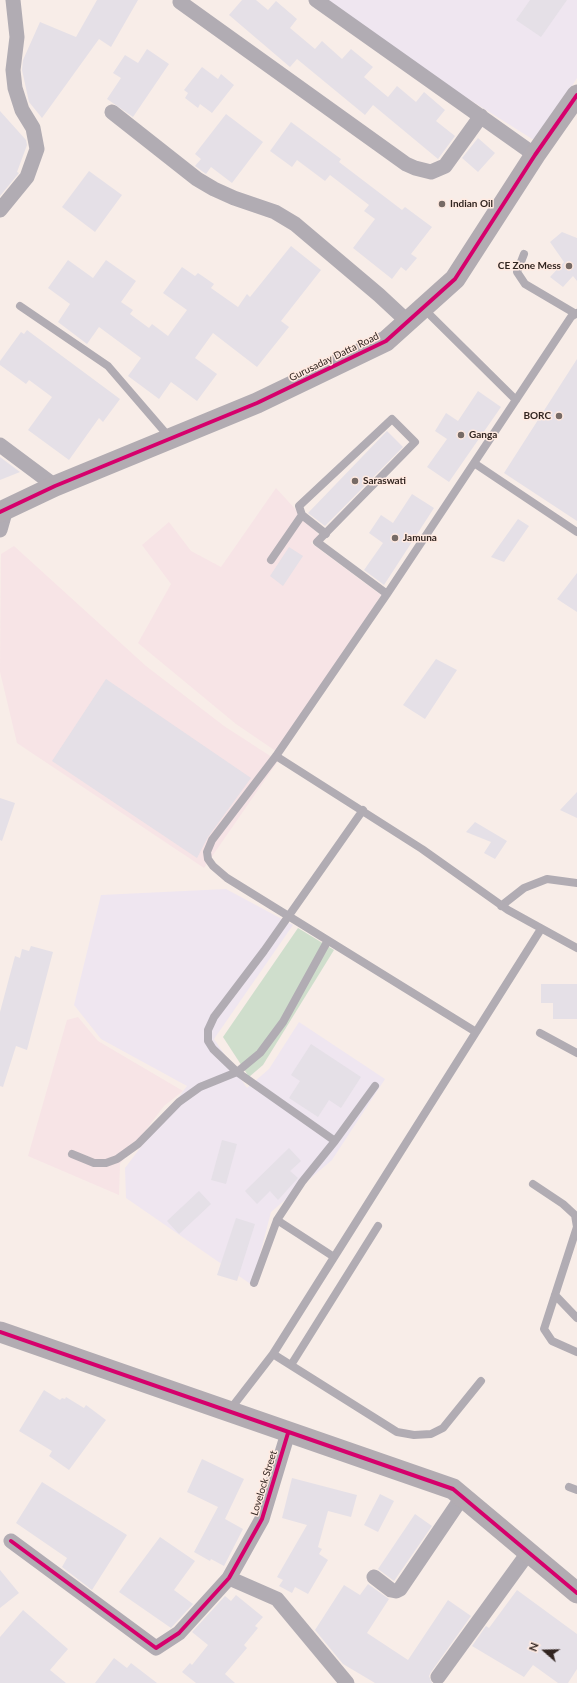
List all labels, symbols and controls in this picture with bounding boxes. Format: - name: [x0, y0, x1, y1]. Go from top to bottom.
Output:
- place label: Indian Oil: [450, 198, 493, 210]
- marker: Indian Oil: [437, 199, 447, 209]
- place label: CE Zone Mess: [498, 260, 561, 272]
- marker: CE Zone Mess: [564, 261, 574, 271]
- street label: Gurusaday Datta Road: [287, 330, 381, 384]
- place label: BORC: [523, 410, 551, 422]
- marker: BORC: [554, 411, 564, 421]
- place label: Ganga: [469, 429, 497, 441]
- marker: Ganga: [456, 430, 466, 440]
- place label: Saraswati: [363, 475, 406, 487]
- marker: Saraswati: [350, 476, 360, 486]
- place label: Jamuna: [403, 532, 437, 544]
- marker: Jamuna: [390, 533, 400, 543]
- street label: Lovelock Street: [248, 1449, 280, 1517]
- north arrow: [525, 1631, 565, 1671]
- text: N: [526, 1641, 541, 1653]

